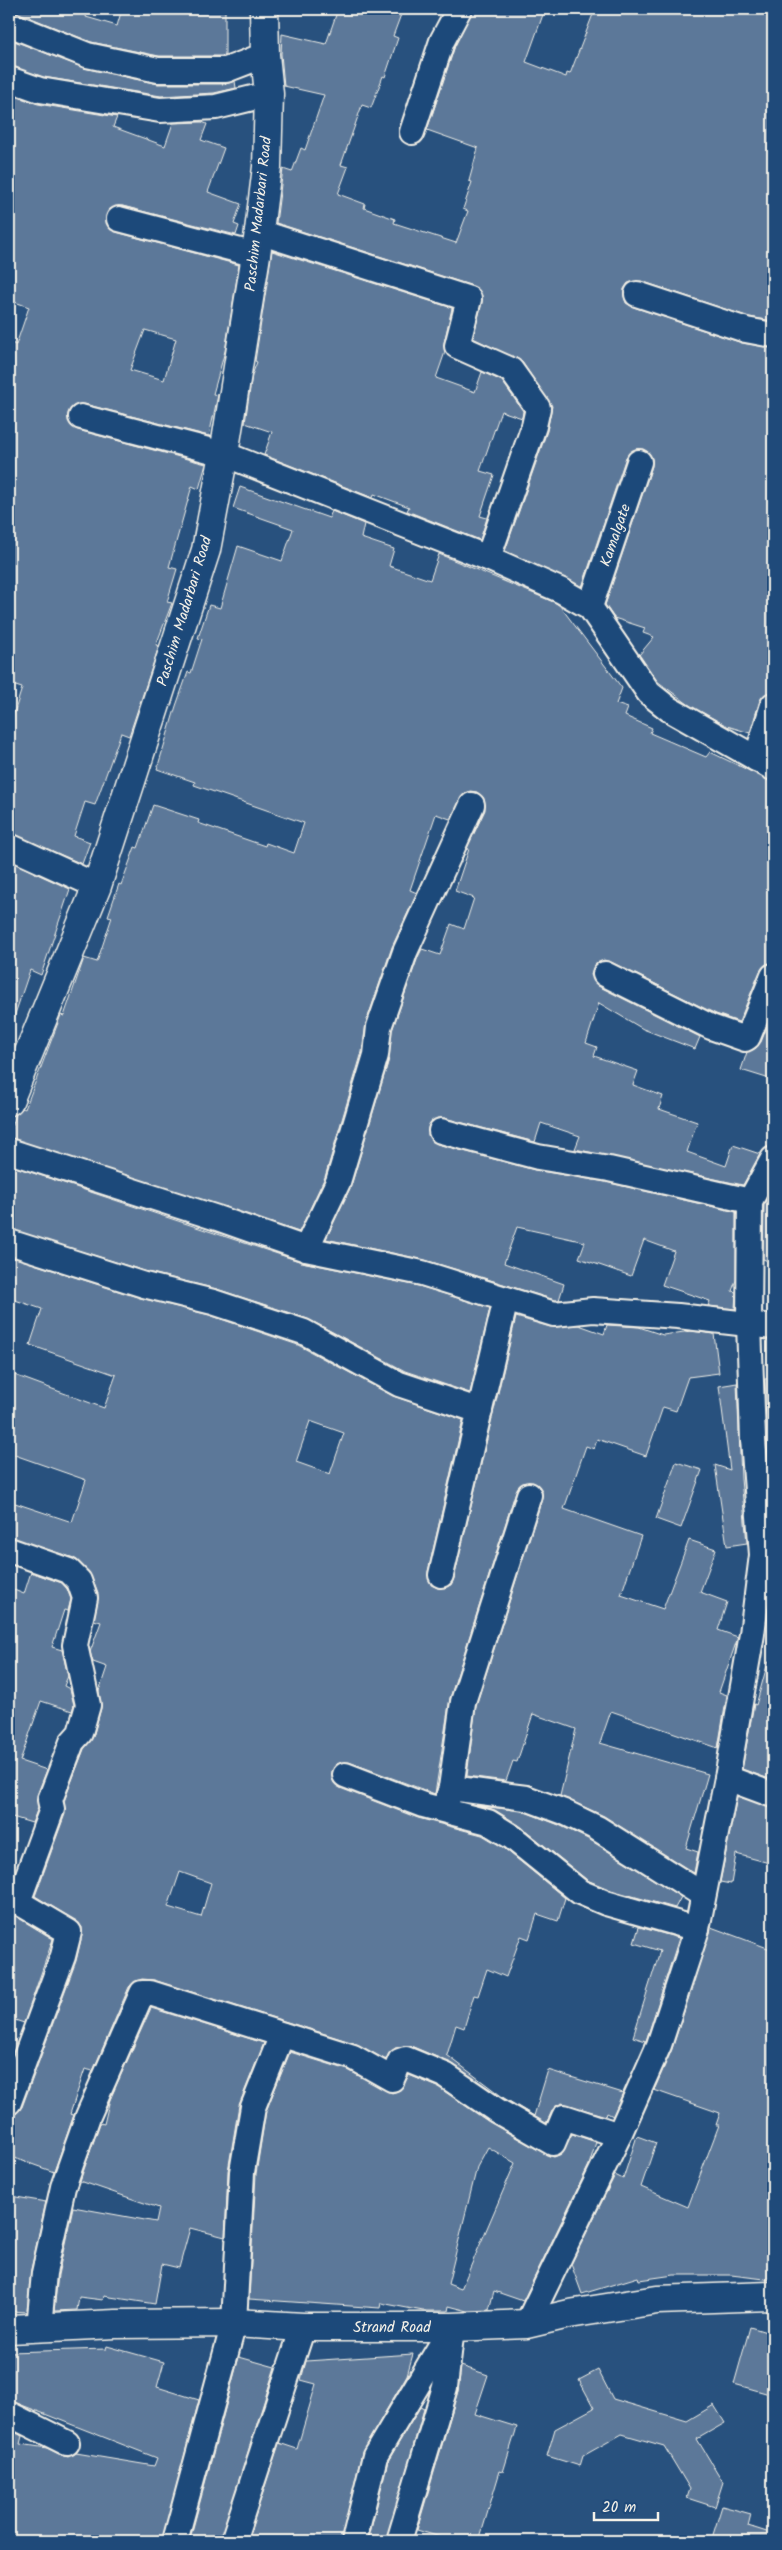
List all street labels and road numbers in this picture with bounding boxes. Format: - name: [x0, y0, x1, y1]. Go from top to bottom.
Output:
- street label: Paschim Madarbari Road: [239, 135, 279, 293]
- street label: Kamalgate: [594, 500, 638, 570]
- street label: Paschim Madarbari Road: [151, 533, 219, 689]
- street label: Strand Road: [353, 2316, 431, 2340]

